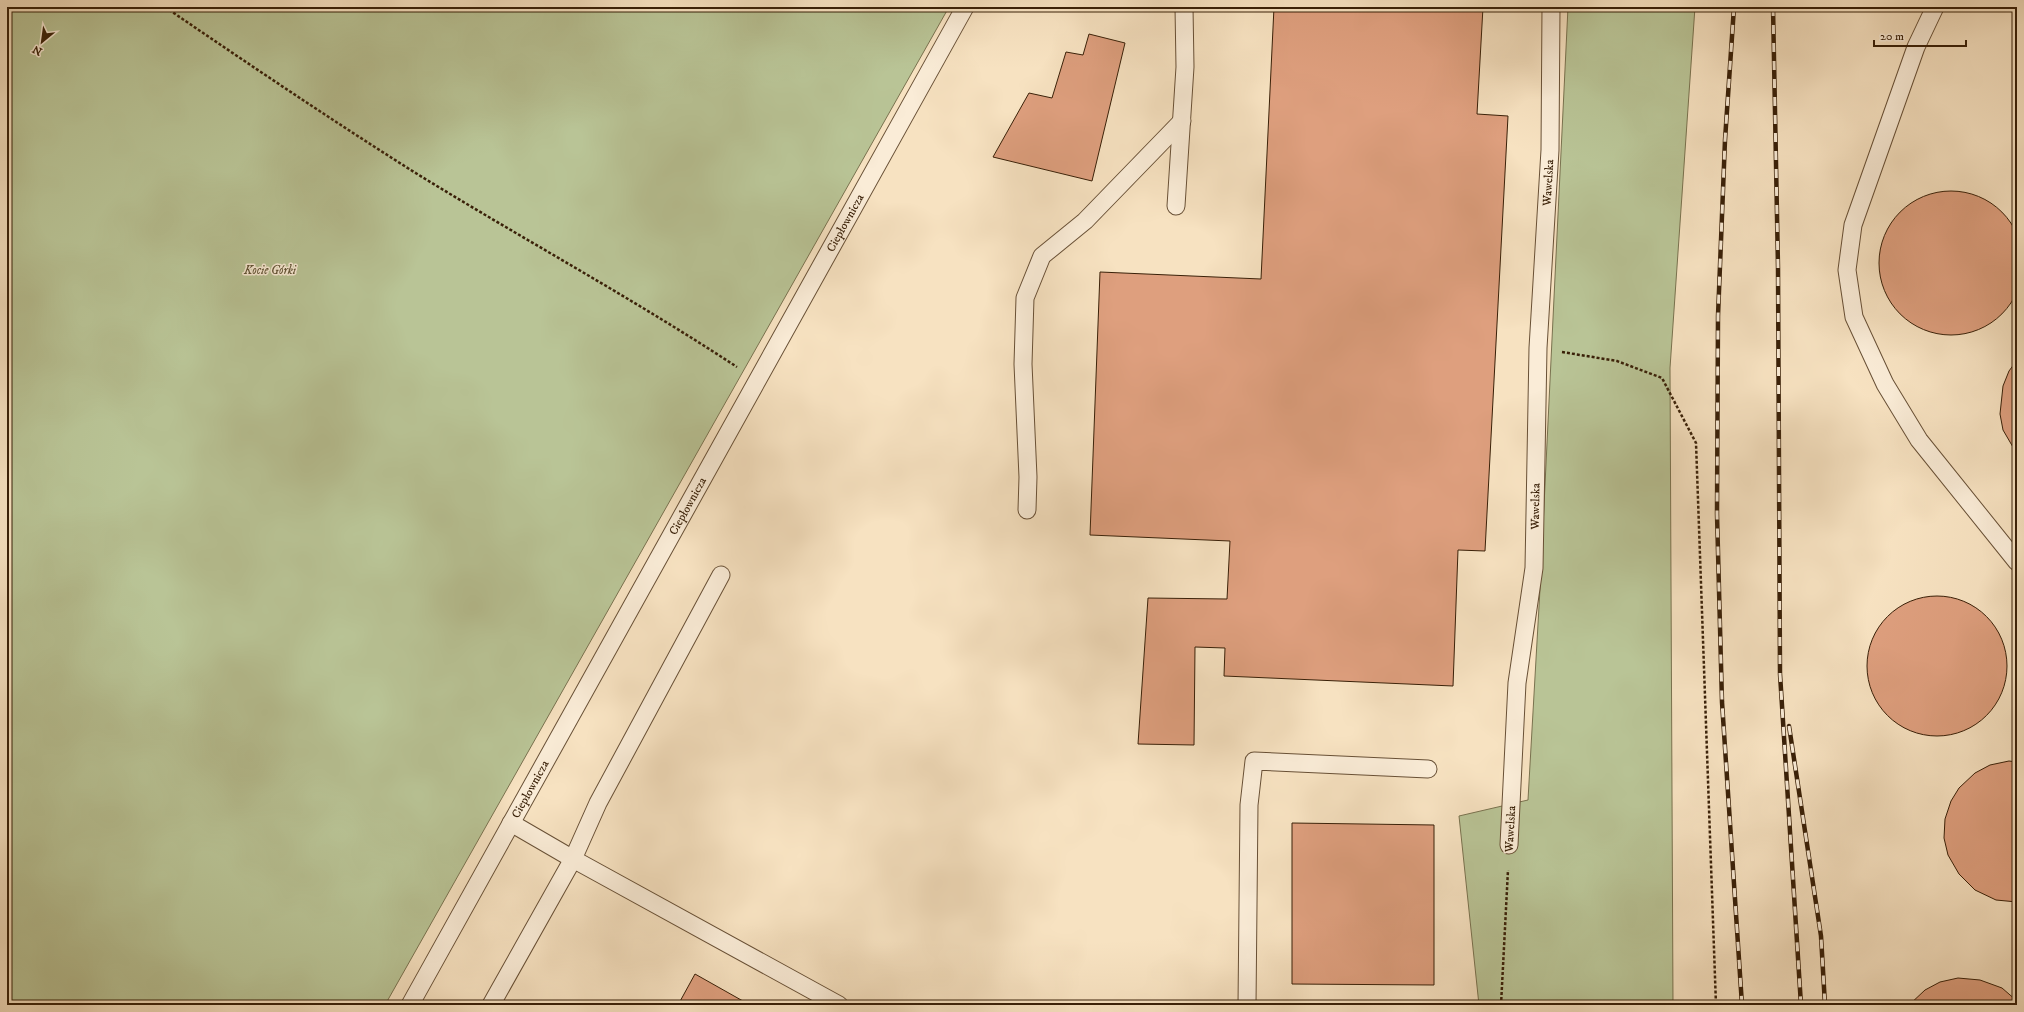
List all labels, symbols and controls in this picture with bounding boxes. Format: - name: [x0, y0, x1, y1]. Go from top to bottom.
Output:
- north arrow: [22, 22, 62, 62]
- scale bar: [1874, 22, 1966, 48]
- text: 20 m: [1880, 29, 1904, 44]
- text: N: [30, 42, 45, 58]
- street label: Wawelska: [1540, 158, 1557, 208]
- street label: Ciepłownicza: [823, 191, 868, 255]
- park label: Kocie Górki: [243, 263, 297, 278]
- street label: Ciepłownicza: [666, 474, 710, 538]
- street label: Wawelska: [1528, 482, 1544, 531]
- street label: Ciepłownicza: [508, 757, 553, 821]
- street label: Wawelska: [1502, 804, 1519, 854]

